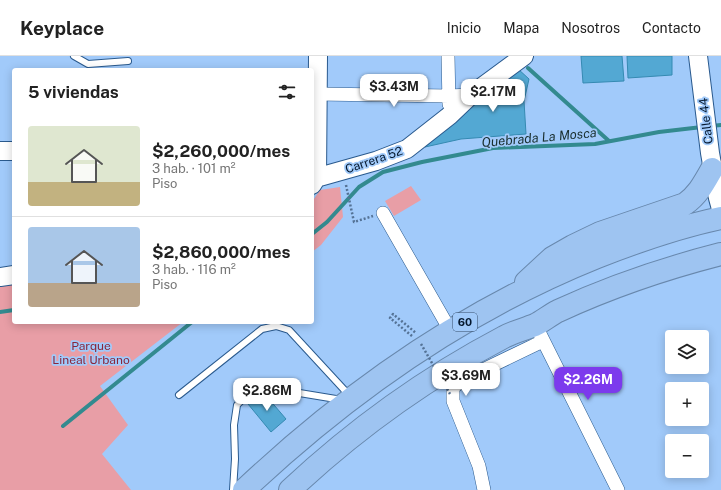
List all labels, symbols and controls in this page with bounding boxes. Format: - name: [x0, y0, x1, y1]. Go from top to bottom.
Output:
- text: Keyplace: [20, 17, 104, 39]
- text: Inicio: [447, 20, 481, 36]
- text: Mapa: [503, 20, 539, 36]
- text: Nosotros: [561, 20, 620, 36]
- text: Contacto: [642, 20, 701, 36]
- pin: $3.43M: [361, 74, 427, 108]
- text: $3.43M: [369, 79, 419, 94]
- pin: $2.17M: [460, 79, 526, 113]
- icon: filters: [276, 81, 298, 103]
- text: 5 viviendas: [28, 82, 119, 102]
- text: $2.17M: [470, 84, 516, 99]
- street label: Calle 44: [696, 97, 716, 145]
- water label: Quebrada La Mosca: [481, 125, 597, 150]
- text: $2,260,000/mes: [152, 141, 290, 161]
- icon: home: [60, 142, 108, 190]
- street label: Carrera 52: [343, 144, 405, 176]
- text: 3 hab. · 101 m²: [152, 161, 236, 176]
- text: Piso: [152, 176, 177, 191]
- text: $2,860,000/mes: [152, 242, 290, 262]
- icon: home: [60, 243, 108, 291]
- text: 3 hab. · 116 m²: [152, 262, 236, 277]
- text: Piso: [152, 277, 177, 292]
- road number: 60: [453, 313, 477, 331]
- map controls: [665, 330, 709, 478]
- button: layers: [665, 330, 709, 374]
- park label: Parque Lineal Urbano: [52, 339, 130, 367]
- pin: $3.69M: [433, 363, 499, 397]
- pin: $2.26M: [555, 367, 621, 401]
- text: $3.69M: [441, 368, 491, 383]
- text: $2.26M: [563, 372, 613, 387]
- pin: $2.86M: [234, 378, 300, 412]
- button: +: [665, 382, 709, 426]
- text: $2.86M: [242, 383, 292, 398]
- button: −: [665, 434, 709, 478]

